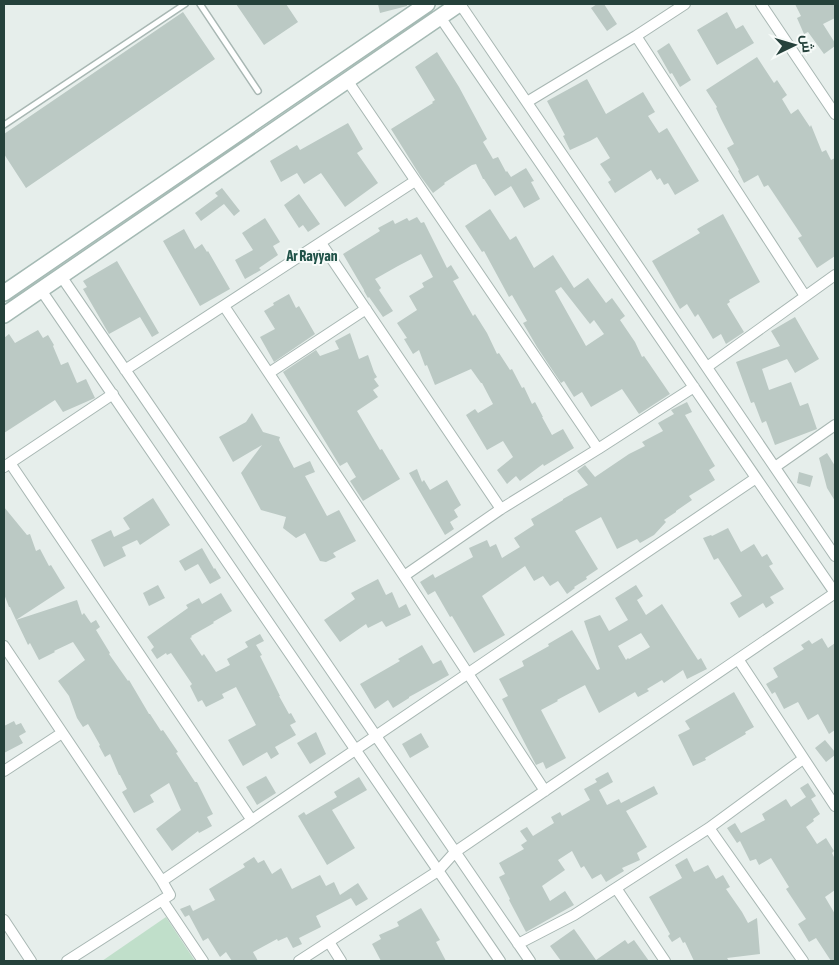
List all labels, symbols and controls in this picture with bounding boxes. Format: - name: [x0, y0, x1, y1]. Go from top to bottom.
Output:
- north arrow: [769, 20, 819, 70]
- text: ش: [797, 34, 816, 54]
- district label: Ar Rayyan: [285, 248, 338, 264]

